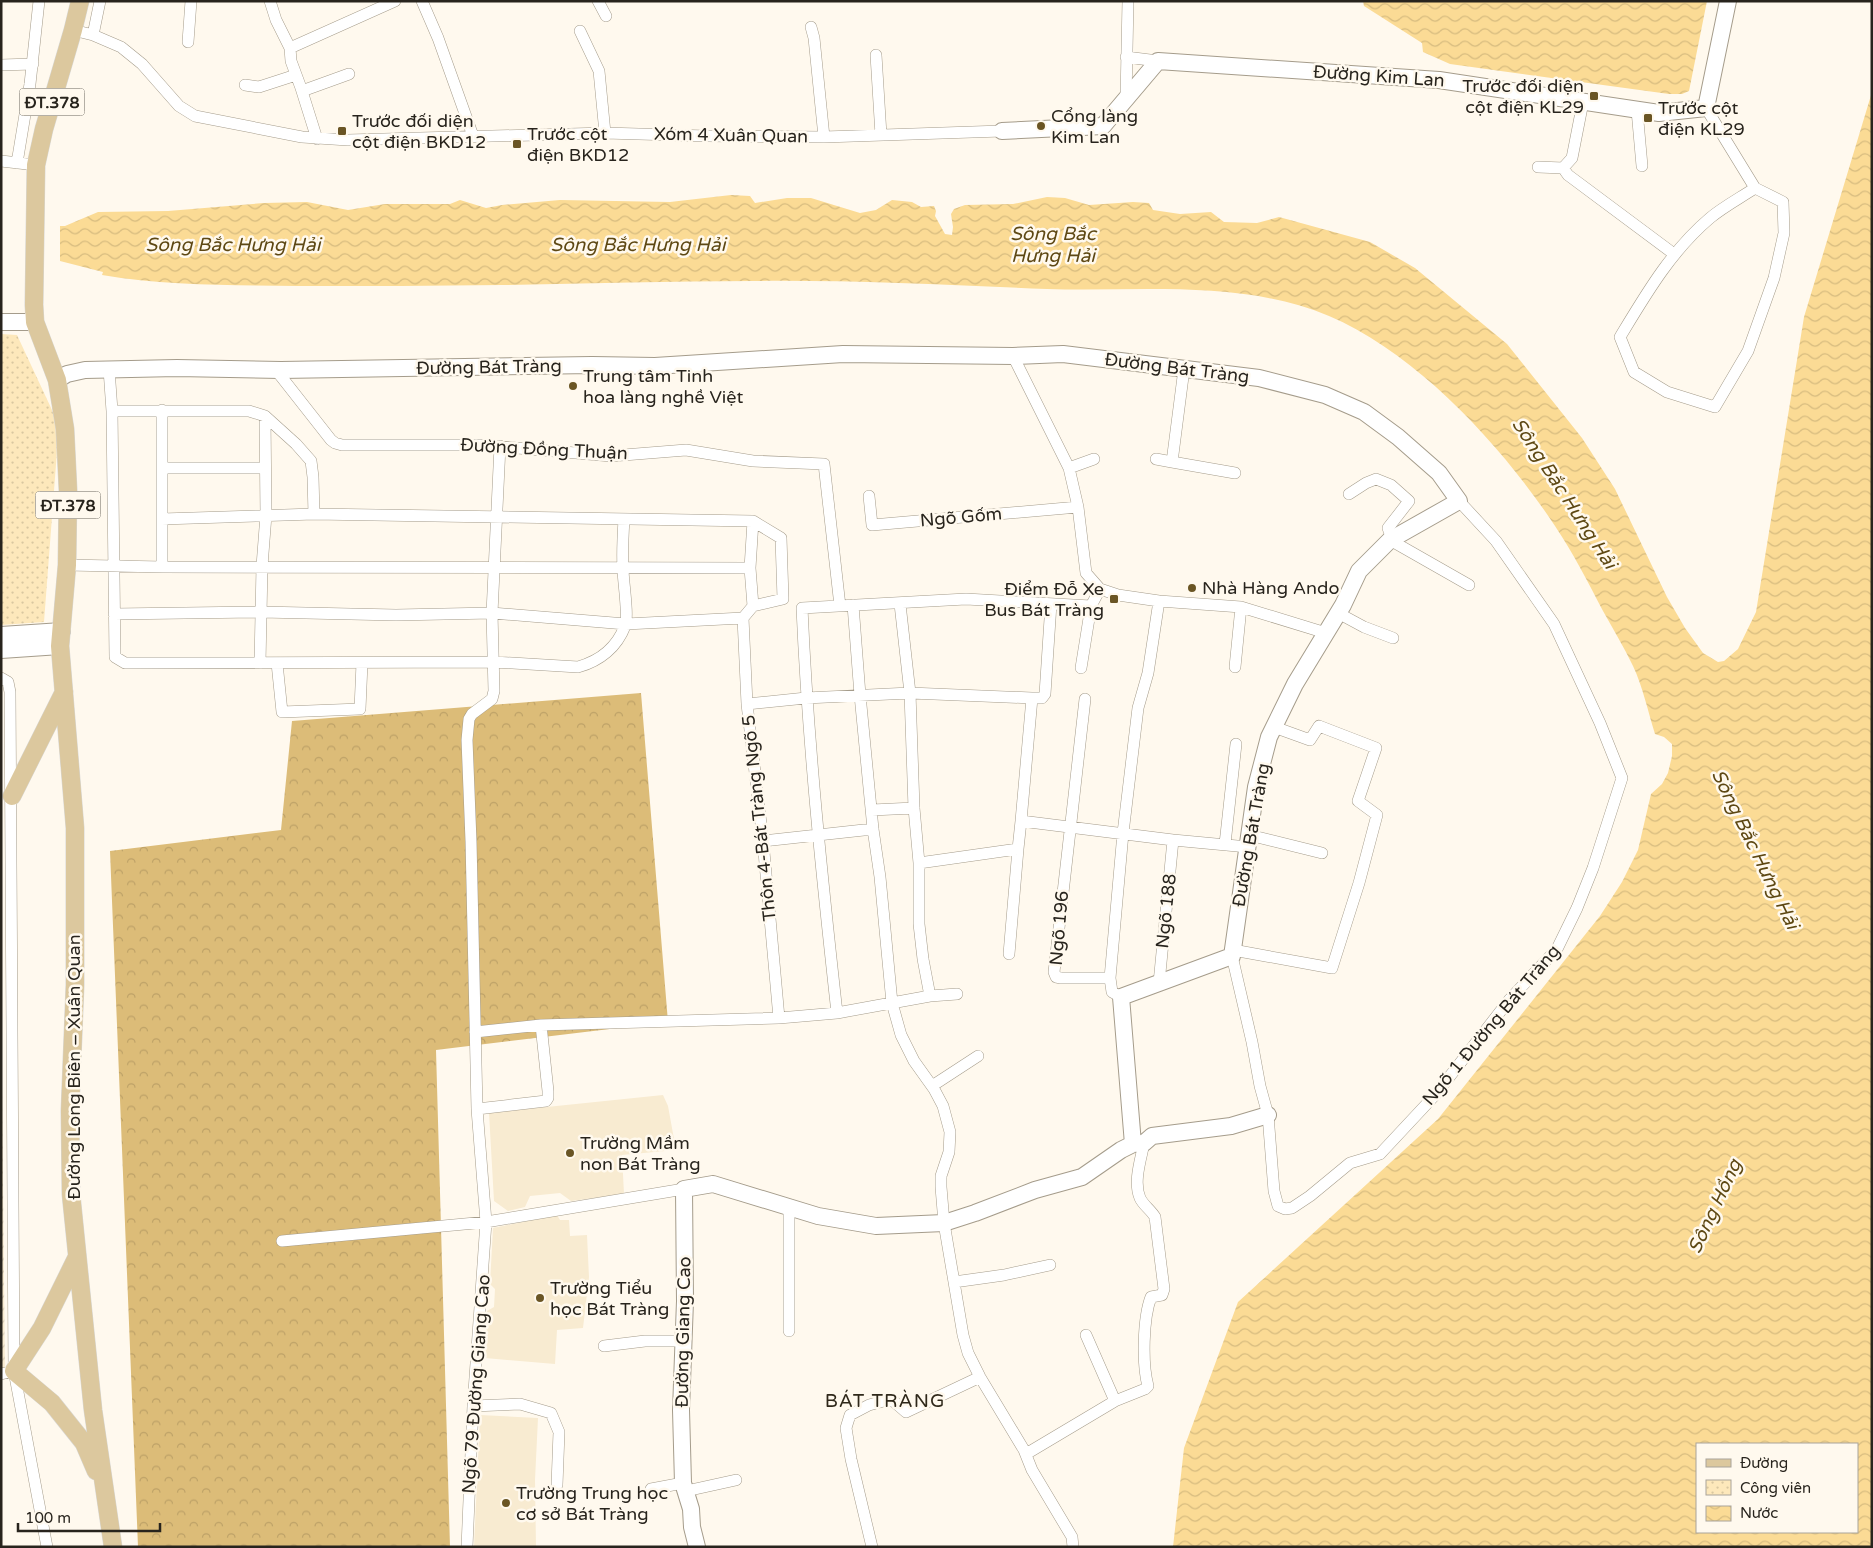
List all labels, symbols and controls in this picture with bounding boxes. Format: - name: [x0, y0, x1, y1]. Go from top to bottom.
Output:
- street label: Đường Kim Lan: [1313, 60, 1445, 92]
- place label: Trước đối diện cột điện KL29: [1462, 75, 1584, 118]
- road number: ĐT.378: [20, 88, 84, 115]
- marker: Trước đối diện cột điện KL29: [1588, 90, 1600, 102]
- place label: Trước cột điện KL29: [1658, 97, 1745, 140]
- place label: Cổng làng Kim Lan: [1051, 105, 1138, 148]
- place label: Trước đối diện cột điện BKD12: [352, 110, 486, 153]
- marker: Trước cột điện KL29: [1642, 112, 1654, 124]
- marker: Cổng làng Kim Lan: [1035, 120, 1047, 132]
- place label: Trước cột điện BKD12: [527, 123, 629, 166]
- street label: Xóm 4 Xuân Quan: [654, 123, 808, 147]
- marker: Trước đối diện cột điện BKD12: [336, 125, 348, 137]
- marker: Trước cột điện BKD12: [511, 138, 523, 150]
- water label: Sông Bắc Hưng Hải: [1010, 223, 1098, 267]
- water label: Sông Bắc Hưng Hải: [146, 234, 323, 256]
- water label: Sông Bắc Hưng Hải: [551, 234, 728, 256]
- street label: Đường Bát Tràng: [1103, 348, 1251, 388]
- street label: Đường Bát Tràng: [416, 355, 562, 379]
- place label: Trung tâm Tinh hoa làng nghề Việt: [583, 365, 743, 408]
- marker: Trung tâm Tinh hoa làng nghề Việt: [567, 380, 579, 392]
- water label: Sông Bắc Hưng Hải: [1507, 414, 1622, 575]
- street label: Đường Đồng Thuận: [460, 434, 628, 464]
- road number: ĐT.378: [36, 492, 100, 518]
- street label: Ngõ Gốm: [919, 502, 1003, 532]
- place label: Nhà Hàng Ando: [1202, 577, 1339, 599]
- place label: Điểm Đỗ Xe Bus Bát Tràng: [984, 578, 1104, 621]
- marker: Nhà Hàng Ando: [1186, 582, 1198, 594]
- marker: Điểm Đỗ Xe Bus Bát Tràng: [1108, 593, 1120, 605]
- street label: Thôn 4-Bát Tràng Ngõ 5: [737, 714, 781, 922]
- street label: Đường Bát Tràng: [1228, 761, 1274, 909]
- water label: Sông Bắc Hưng Hải: [1707, 766, 1804, 935]
- street label: Ngõ 188: [1151, 873, 1181, 949]
- street label: Ngõ 196: [1045, 890, 1073, 966]
- street label: Đường Long Biên – Xuân Quan: [63, 934, 85, 1200]
- street label: Ngõ 1 Đường Bát Tràng: [1417, 940, 1565, 1110]
- place label: Trường Mầm non Bát Tràng: [580, 1132, 701, 1175]
- marker: Trường Mầm non Bát Tràng: [564, 1147, 576, 1159]
- water label: Sông Hồng: [1684, 1155, 1747, 1257]
- street label: Đường Giang Cao: [671, 1256, 695, 1408]
- street label: Ngõ 79 Đường Giang Cao: [457, 1274, 495, 1494]
- place label: Trường Tiểu học Bát Tràng: [550, 1277, 669, 1320]
- marker: Trường Tiểu học Bát Tràng: [534, 1292, 546, 1304]
- district label: BÁT TRÀNG: [825, 1389, 945, 1412]
- legend: [1696, 1443, 1858, 1533]
- text: Đường: [1740, 1454, 1788, 1472]
- text: Công viên: [1740, 1479, 1811, 1497]
- place label: Trường Trung học cơ sở Bát Tràng: [516, 1482, 668, 1525]
- marker: Trường Trung học cơ sở Bát Tràng: [500, 1497, 512, 1509]
- scale bar: [18, 1500, 160, 1532]
- text: Nước: [1740, 1504, 1778, 1522]
- text: 100 m: [25, 1509, 71, 1527]

